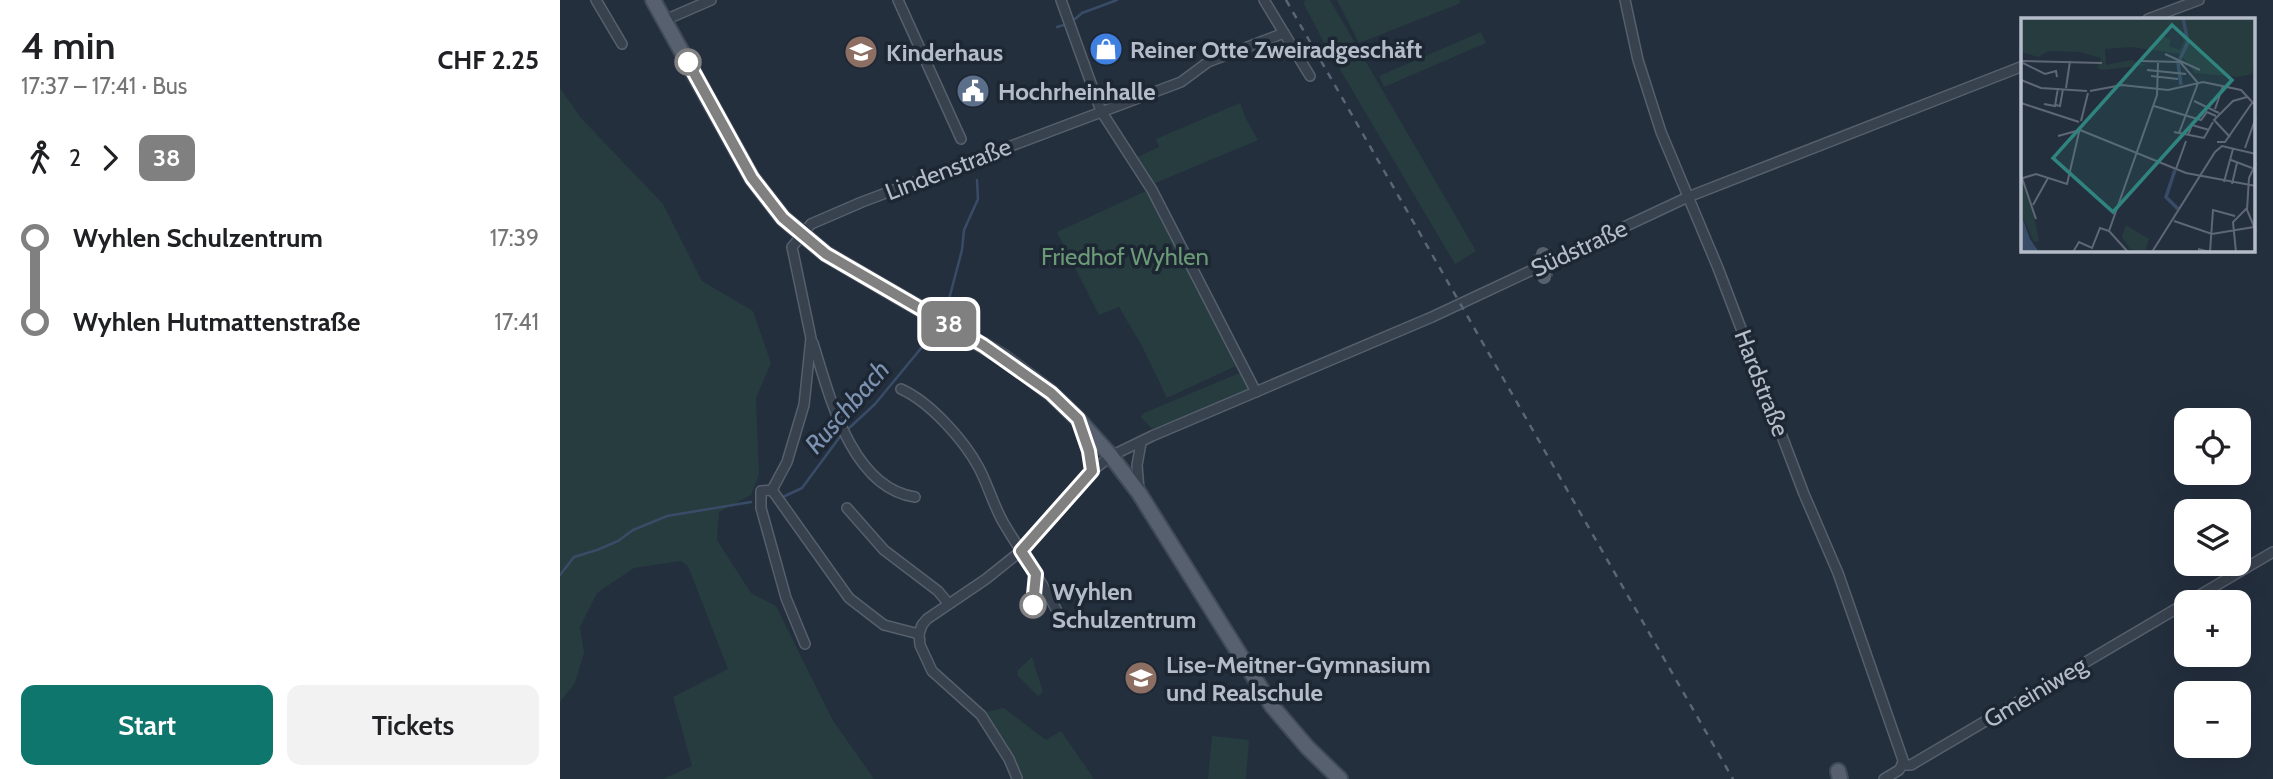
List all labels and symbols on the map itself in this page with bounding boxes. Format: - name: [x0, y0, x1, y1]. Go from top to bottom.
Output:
- inset map: [2021, 18, 2256, 252]
- shop icon: Reiner Otte Zweiradgeschäft: [1087, 30, 1125, 68]
- school or university icon: Kinderhaus: [842, 33, 880, 71]
- place label: Reiner Otte Zweiradgeschäft: [1130, 35, 1422, 64]
- place label: Kinderhaus: [886, 38, 1003, 67]
- unlabelled marker: [675, 49, 701, 75]
- public building icon: Hochrheinhalle: [954, 72, 992, 110]
- place label: Hochrheinhalle: [998, 77, 1156, 106]
- street label: Lindenstraße: [881, 132, 1015, 206]
- street label: Südstraße: [1526, 213, 1632, 283]
- park label: Friedhof Wyhlen: [1041, 242, 1209, 271]
- line badge: 38: [918, 301, 980, 347]
- street label: Hardstraße: [1728, 326, 1796, 440]
- water label: Ruschbach: [798, 354, 896, 460]
- place label: Wyhlen Schulzentrum: [1052, 577, 1196, 634]
- marker: Wyhlen Schulzentrum: [1020, 592, 1046, 618]
- place label: Lise-Meitner-Gymnasium und Realschule: [1166, 650, 1431, 707]
- street label: Gmeiniweg: [1978, 650, 2092, 734]
- school or university icon: Lise-Meitner-Gymnasium und Realschule: [1122, 659, 1160, 697]

